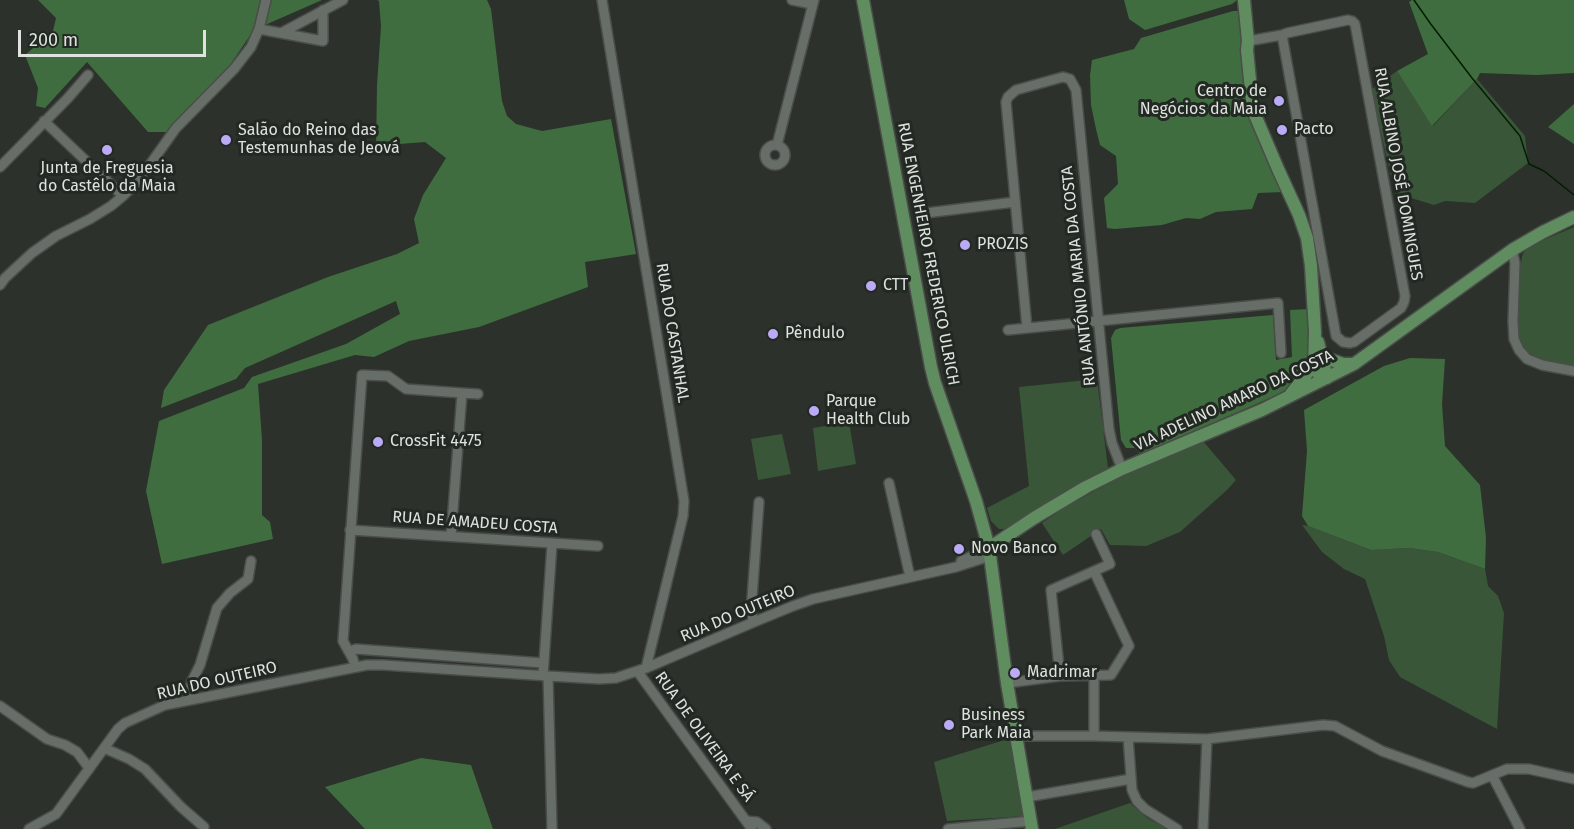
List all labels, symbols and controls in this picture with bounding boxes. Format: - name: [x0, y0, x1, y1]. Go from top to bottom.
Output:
- scale bar: [21, 18, 208, 56]
- text: 200 m: [29, 29, 78, 51]
- street label: RUA ALBINO JOSÉ DOMINGUES: [1370, 66, 1426, 282]
- place label: Centro de Negócios da Maia: [1140, 82, 1267, 120]
- marker: Centro de Negócios da Maia: [1272, 94, 1286, 108]
- place label: Pacto: [1294, 120, 1334, 140]
- place label: Salão do Reino das Testemunhas de Jeová: [238, 121, 400, 159]
- street label: RUA ENGENHEIRO FREDERICO ULRICH: [893, 121, 963, 387]
- marker: Pacto: [1275, 123, 1289, 137]
- marker: Salão do Reino das Testemunhas de Jeová: [219, 133, 233, 147]
- marker: Junta de Freguesia do Castêlo da Maia: [100, 143, 114, 157]
- place label: Junta de Freguesia do Castêlo da Maia: [38, 159, 176, 197]
- street label: RUA ANTÓNIO MARIA DA COSTA: [1058, 165, 1100, 387]
- place label: PROZIS: [977, 235, 1028, 255]
- marker: PROZIS: [958, 238, 972, 252]
- street label: RUA DO CASTANHAL: [651, 262, 693, 404]
- place label: CTT: [883, 276, 908, 296]
- marker: CTT: [864, 279, 878, 293]
- place label: Pêndulo: [785, 324, 845, 344]
- marker: Pêndulo: [766, 327, 780, 341]
- street label: VIA ADELINO AMARO DA COSTA: [1131, 346, 1337, 456]
- place label: Parque Health Club: [826, 392, 910, 430]
- marker: Parque Health Club: [807, 404, 821, 418]
- place label: CrossFit 4475: [390, 432, 482, 452]
- marker: CrossFit 4475: [371, 435, 385, 449]
- street label: RUA DE AMADEU COSTA: [392, 508, 558, 538]
- place label: Novo Banco: [971, 539, 1057, 559]
- marker: Novo Banco: [952, 542, 966, 556]
- street label: RUA DO OUTEIRO: [678, 581, 798, 647]
- street label: RUA DO OUTEIRO: [155, 658, 279, 704]
- place label: Madrimar: [1027, 663, 1097, 683]
- marker: Madrimar: [1008, 666, 1022, 680]
- street label: RUA DE OLIVEIRA E SÁ: [650, 668, 758, 806]
- place label: Business Park Maia: [961, 706, 1031, 744]
- marker: Business Park Maia: [942, 718, 956, 732]

